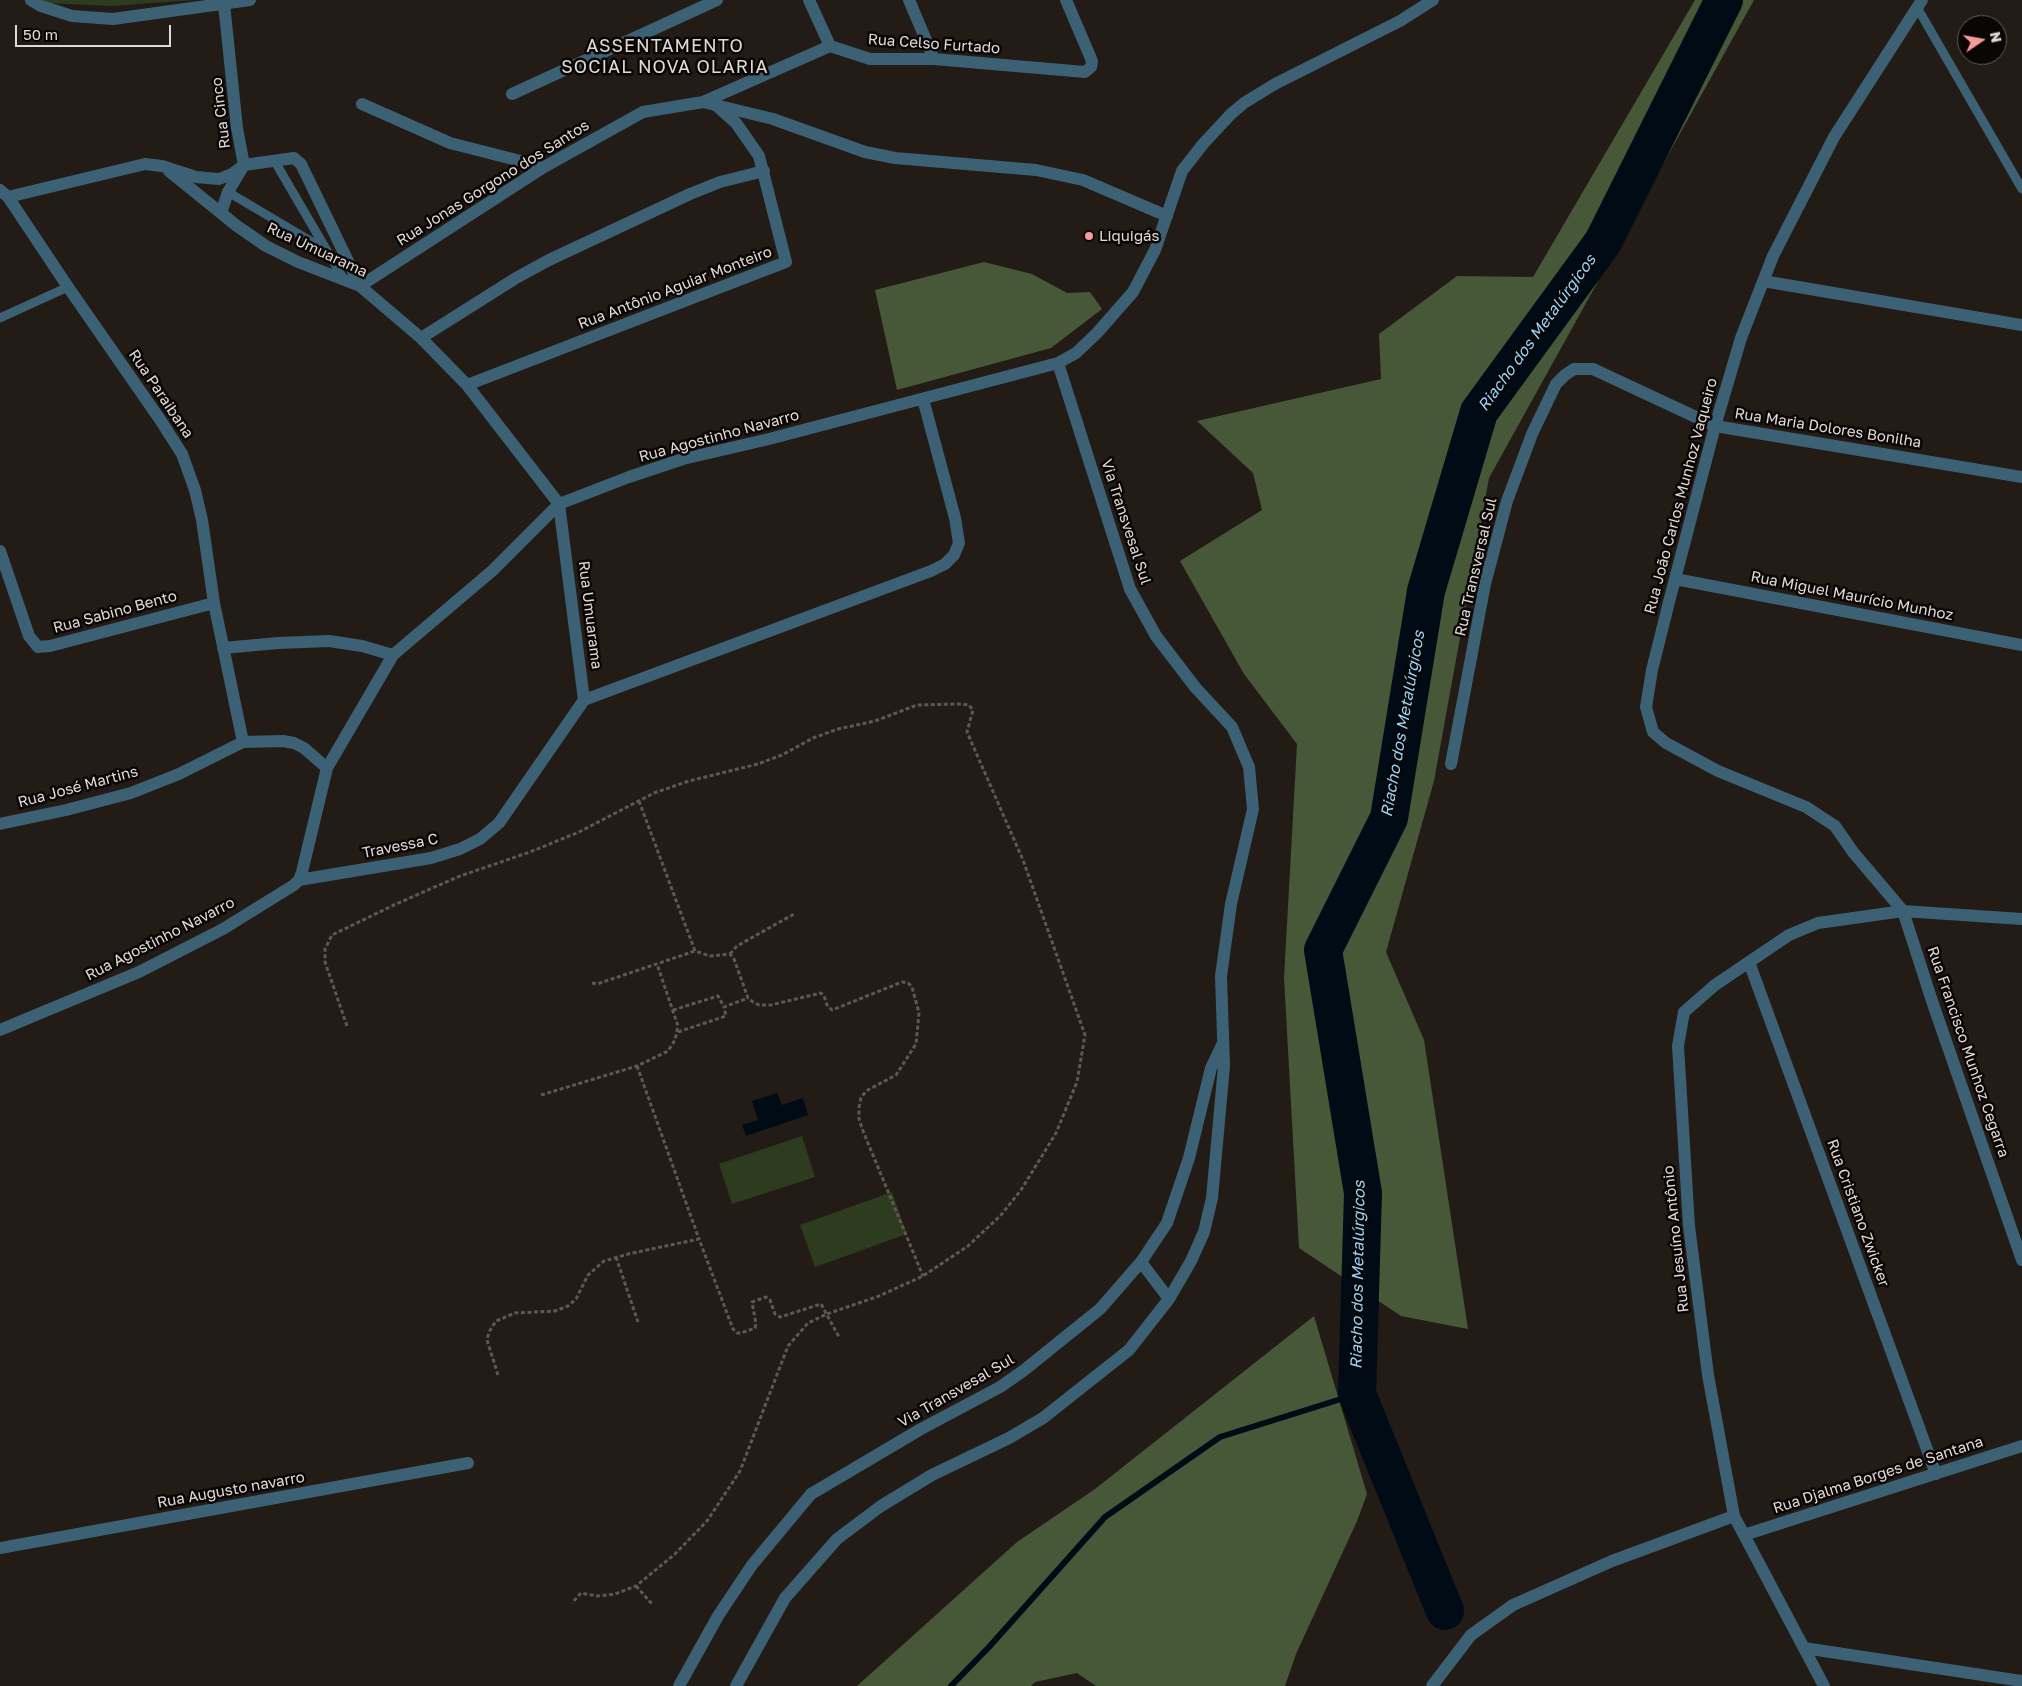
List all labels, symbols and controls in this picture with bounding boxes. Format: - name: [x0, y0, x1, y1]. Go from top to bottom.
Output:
- scale bar: [18, 15, 174, 47]
- north arrow: [1957, 15, 2007, 65]
- text: 50 m: [23, 25, 58, 43]
- street label: Rua Celso Furtado: [867, 30, 1001, 58]
- text: N: [1987, 30, 2006, 44]
- district label: ASSENTAMENTO SOCIAL NOVA OLARIA: [559, 35, 771, 78]
- street label: Rua Cinco: [208, 76, 234, 150]
- street label: Rua Jonas Gorgono dos Santos: [393, 116, 593, 250]
- street label: Rua Umuarama: [264, 219, 370, 281]
- place label: Liquigás: [1099, 227, 1160, 245]
- marker: Liquigás: [1083, 230, 1095, 242]
- street label: Rua Antônio Aguiar Monteiro: [576, 243, 774, 333]
- water label: Riacho dos Metalúrgicos: [1474, 251, 1600, 415]
- street label: Rua Paraibana: [125, 346, 197, 442]
- street label: Rua João Carlos Munhoz Vaqueiro: [1641, 376, 1721, 616]
- street label: Rua Maria Dolores Bonilha: [1733, 404, 1923, 452]
- street label: Rua Agostinho Navarro: [637, 406, 801, 466]
- street label: Via Transvesal Sul: [1097, 457, 1155, 587]
- street label: Rua Transversal Sul: [1451, 496, 1501, 638]
- street label: Rua Umuarama: [574, 560, 606, 670]
- street label: Rua Miguel Maurício Munhoz: [1749, 568, 1955, 624]
- street label: Rua Sabino Bento: [51, 587, 179, 637]
- water label: Riacho dos Metalúrgicos: [1377, 629, 1429, 819]
- street label: Rua José Martins: [16, 762, 140, 812]
- street label: Travessa C: [361, 830, 439, 862]
- street label: Rua Agostinho Navarro: [82, 894, 238, 984]
- street label: Rua Francisco Munhoz Cegarra: [1923, 944, 2013, 1160]
- street label: Rua Cristiano Zwicker: [1823, 1137, 1893, 1289]
- street label: Rua Jesuíno Antônio: [1659, 1165, 1693, 1313]
- water label: Riacho dos Metalúrgicos: [1347, 1181, 1369, 1369]
- street label: Via Transvesal Sul: [895, 1350, 1017, 1432]
- street label: Rua Djalma Borges de Santana: [1771, 1432, 1985, 1518]
- street label: Rua Augusto navarro: [156, 1468, 306, 1512]

